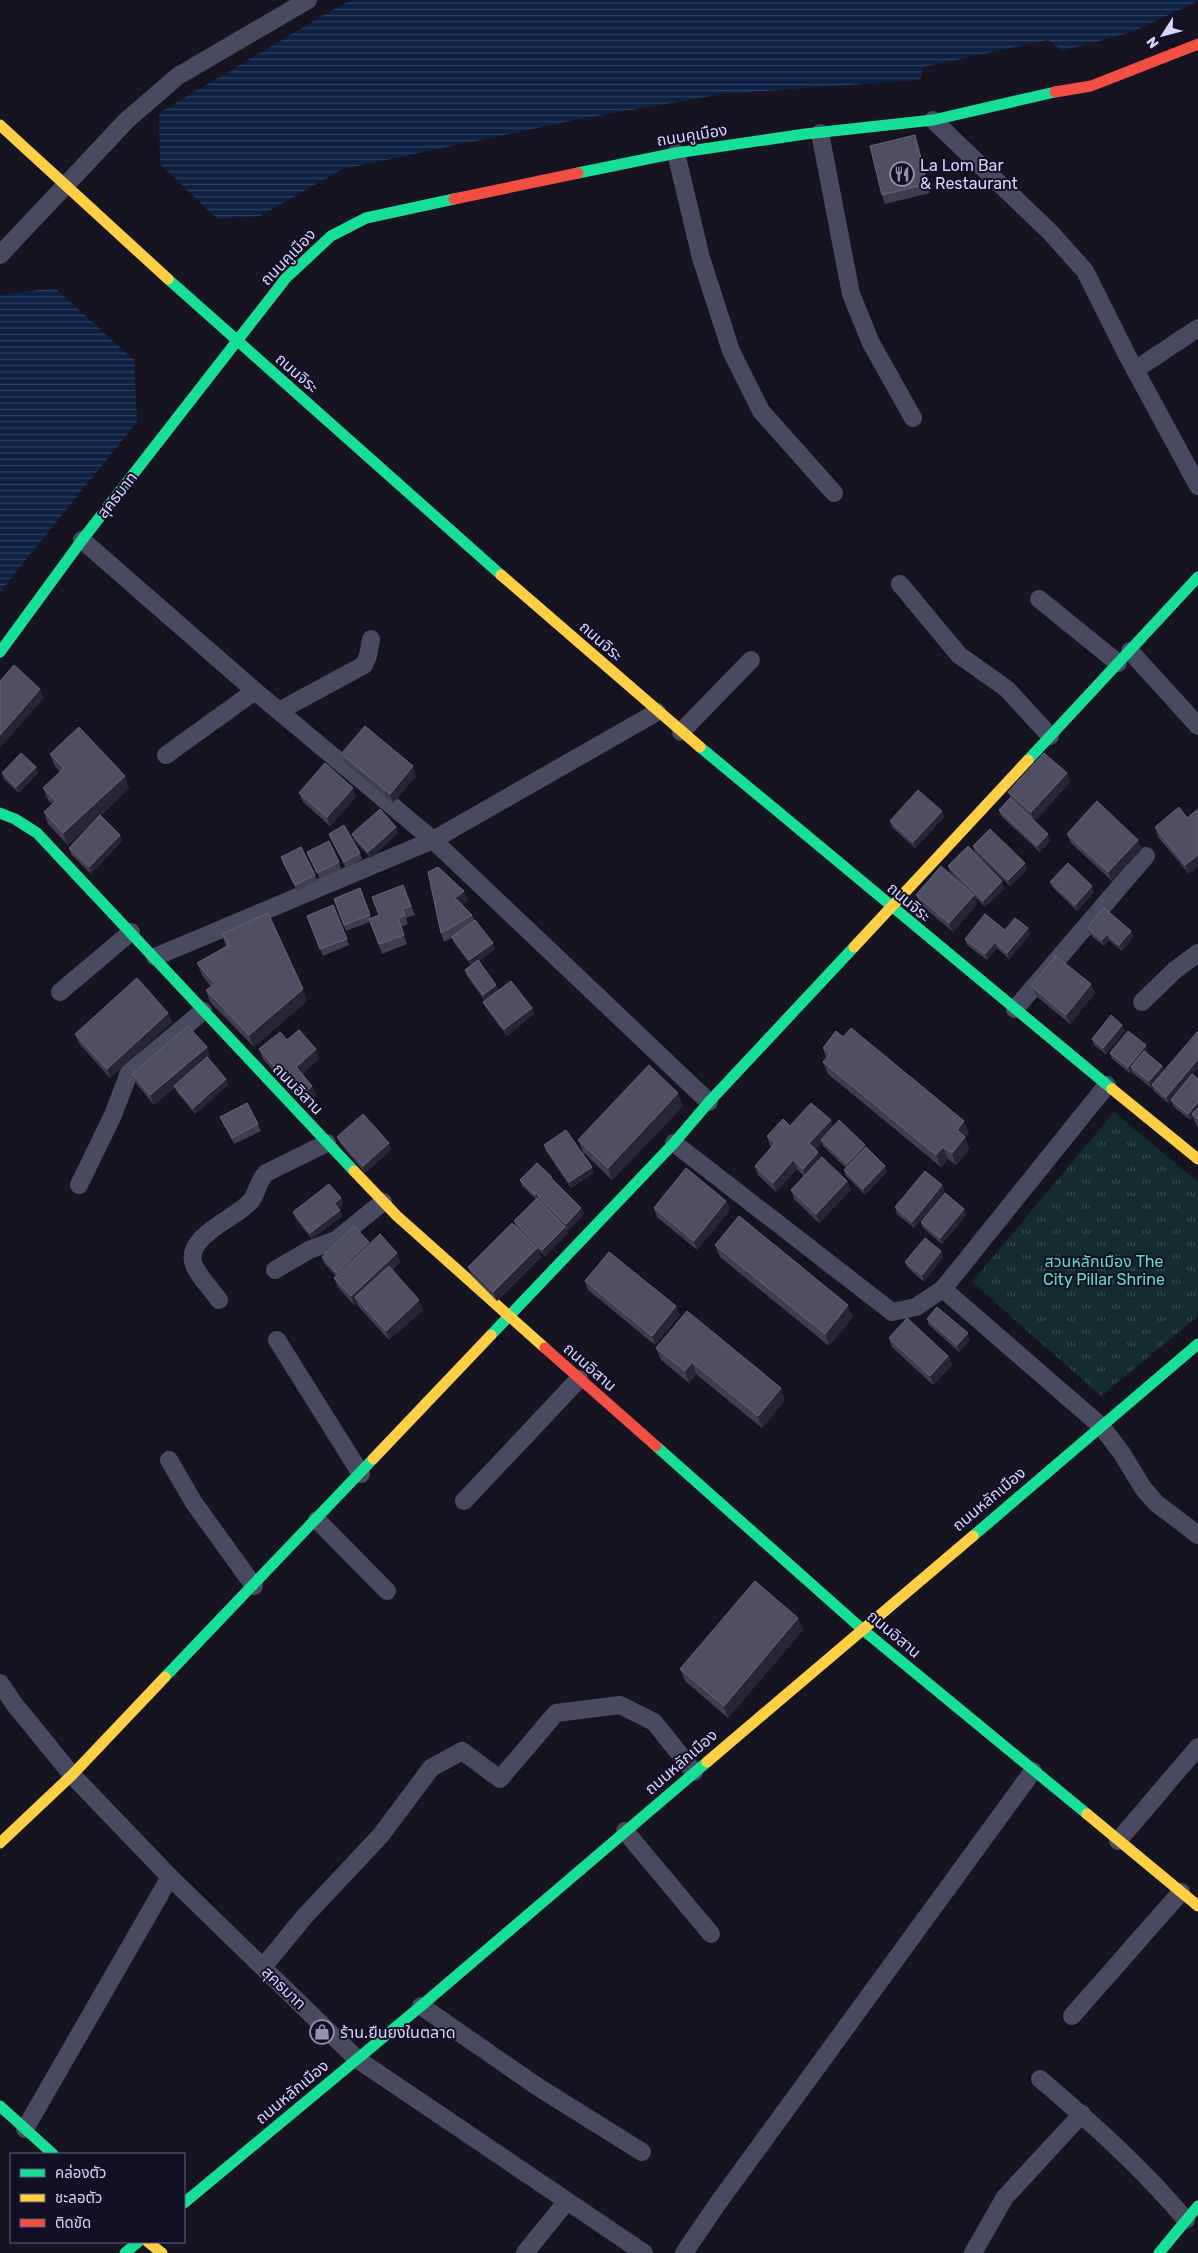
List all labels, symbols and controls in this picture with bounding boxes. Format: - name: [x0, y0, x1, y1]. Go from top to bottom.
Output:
- north arrow: [1138, 10, 1188, 60]
- text: N: [1143, 33, 1163, 51]
- street label: ถนนคูเมือง: [655, 120, 729, 150]
- place label: La Lom Bar & Restaurant: [920, 156, 1018, 193]
- restaurant icon: La Lom Bar & Restaurant: [889, 161, 915, 187]
- street label: ถนนคูเมือง: [256, 225, 320, 289]
- street label: ถนนจิระ: [272, 349, 322, 397]
- street label: สุคธมาท: [93, 468, 141, 522]
- street label: ถนนจิระ: [576, 617, 626, 665]
- street label: ถนนจิระ: [883, 878, 935, 926]
- street label: ถนนอิสาน: [269, 1059, 327, 1119]
- park label: สวนหลักเมือง The City Pillar Shrine: [1043, 1252, 1165, 1289]
- street label: ถนนอิสาน: [560, 1339, 620, 1395]
- street label: ถนนหลักเมือง: [949, 1463, 1029, 1535]
- street label: ถนนอิสาน: [863, 1606, 925, 1662]
- street label: ถนนหลักเมือง: [641, 1725, 721, 1799]
- street label: สุคธมาท: [258, 1962, 310, 2014]
- shop icon: ร้าน.ยืนยงในตลาด: [309, 2019, 335, 2045]
- place label: ร้าน.ยืนยงในตลาด: [340, 2023, 456, 2042]
- street label: ถนนหลักเมือง: [252, 2056, 332, 2128]
- legend: [10, 2153, 185, 2243]
- text: คล่องตัว: [55, 2164, 106, 2182]
- text: ชะลอตัว: [55, 2189, 102, 2207]
- text: ติดขัด: [55, 2214, 91, 2232]

